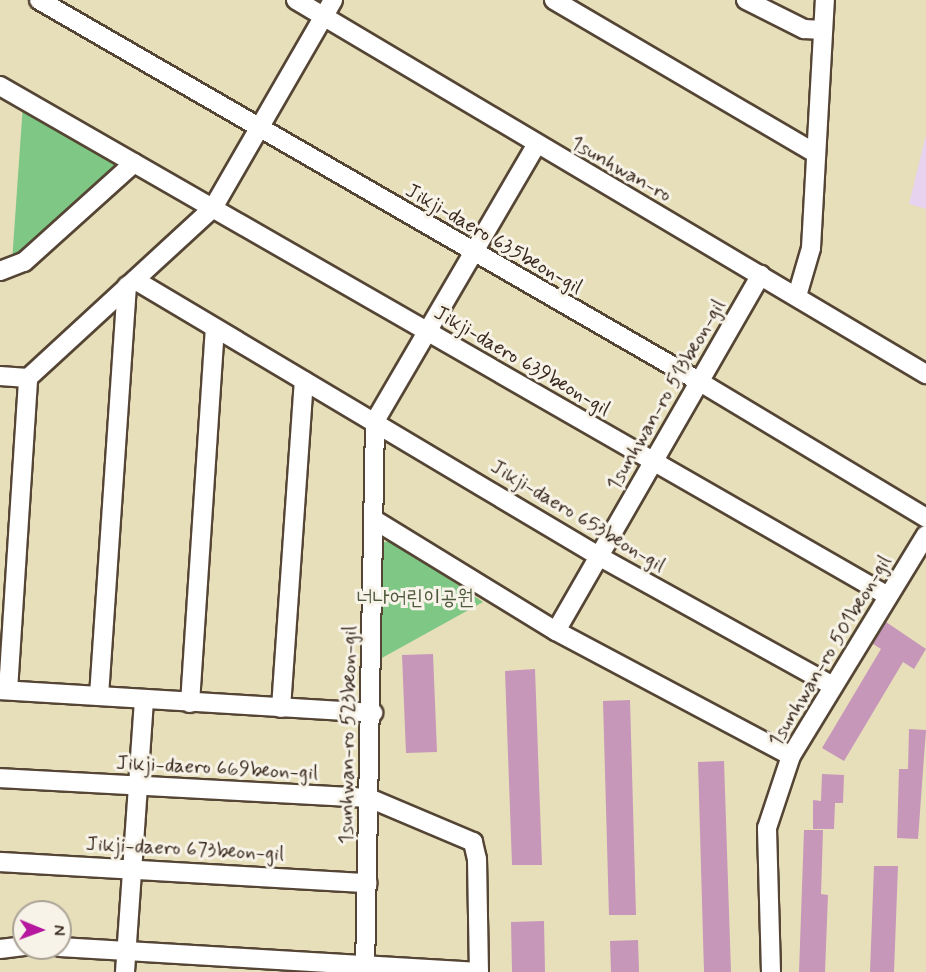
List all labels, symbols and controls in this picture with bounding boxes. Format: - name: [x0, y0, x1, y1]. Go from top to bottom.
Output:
- street label: 1sunhwan-ro: [566, 130, 676, 208]
- street label: Jikji-daero 635beon-gil: [401, 178, 587, 300]
- street label: 1sunhwan-ro 513beon-gil: [601, 295, 731, 495]
- street label: Jikji-daero 639beon-gil: [429, 300, 615, 422]
- street label: Jikji-daero 653beon-gil: [486, 454, 670, 578]
- street label: 1sunhwan-ro 501beon-gil: [763, 551, 897, 751]
- park label: 너나어린이공원: [356, 585, 474, 611]
- street label: 1sunhwan-ro 523beon-gil: [333, 625, 363, 845]
- street label: Jikji-daero 669beon-gil: [115, 750, 319, 786]
- street label: Jikji-daero 673beon-gil: [85, 831, 285, 867]
- north arrow: [12, 900, 72, 960]
- text: N: [48, 925, 69, 936]

